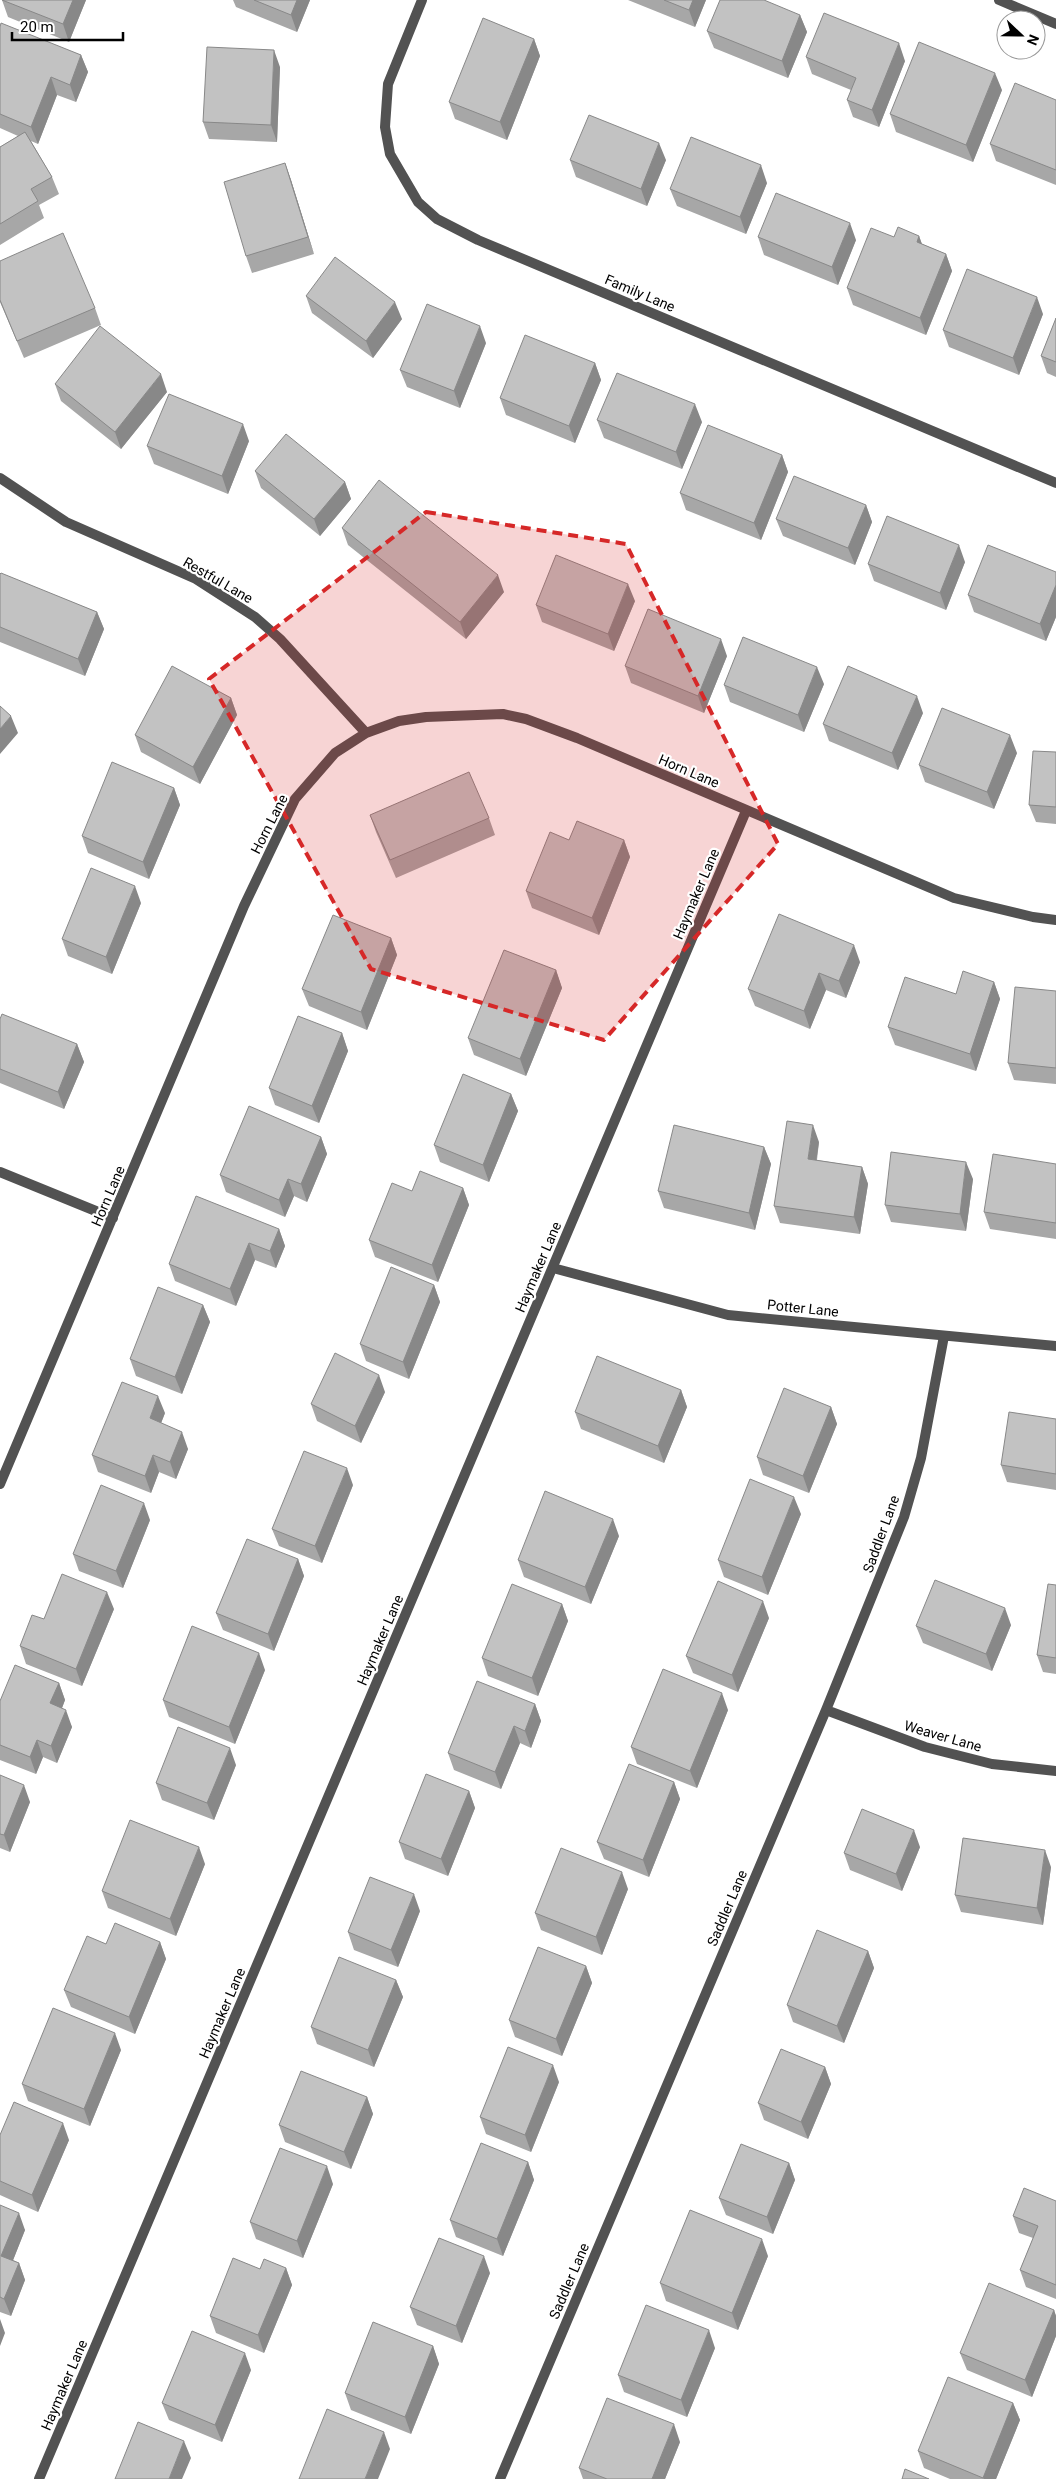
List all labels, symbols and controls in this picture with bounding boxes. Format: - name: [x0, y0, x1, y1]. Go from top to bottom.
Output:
- scale bar: [12, 10, 124, 42]
- north arrow: [996, 10, 1046, 60]
- text: 20 m: [20, 18, 54, 36]
- text: N: [1024, 32, 1042, 47]
- street label: Family Lane: [603, 271, 677, 315]
- street label: Restful Lane: [180, 554, 256, 606]
- street label: Horn Lane: [656, 751, 722, 791]
- street label: Horn Lane: [247, 792, 291, 856]
- street label: Haymaker Lane: [670, 846, 722, 942]
- street label: Horn Lane: [88, 1163, 128, 1229]
- street label: Haymaker Lane: [512, 1219, 564, 1315]
- street label: Potter Lane: [766, 1296, 840, 1320]
- street label: Saddler Lane: [860, 1493, 902, 1575]
- street label: Haymaker Lane: [354, 1592, 406, 1688]
- street label: Weaver Lane: [902, 1717, 984, 1755]
- street label: Saddler Lane: [704, 1868, 750, 1948]
- street label: Haymaker Lane: [196, 1965, 248, 2061]
- street label: Saddler Lane: [546, 2241, 592, 2321]
- street label: Haymaker Lane: [38, 2337, 90, 2433]

